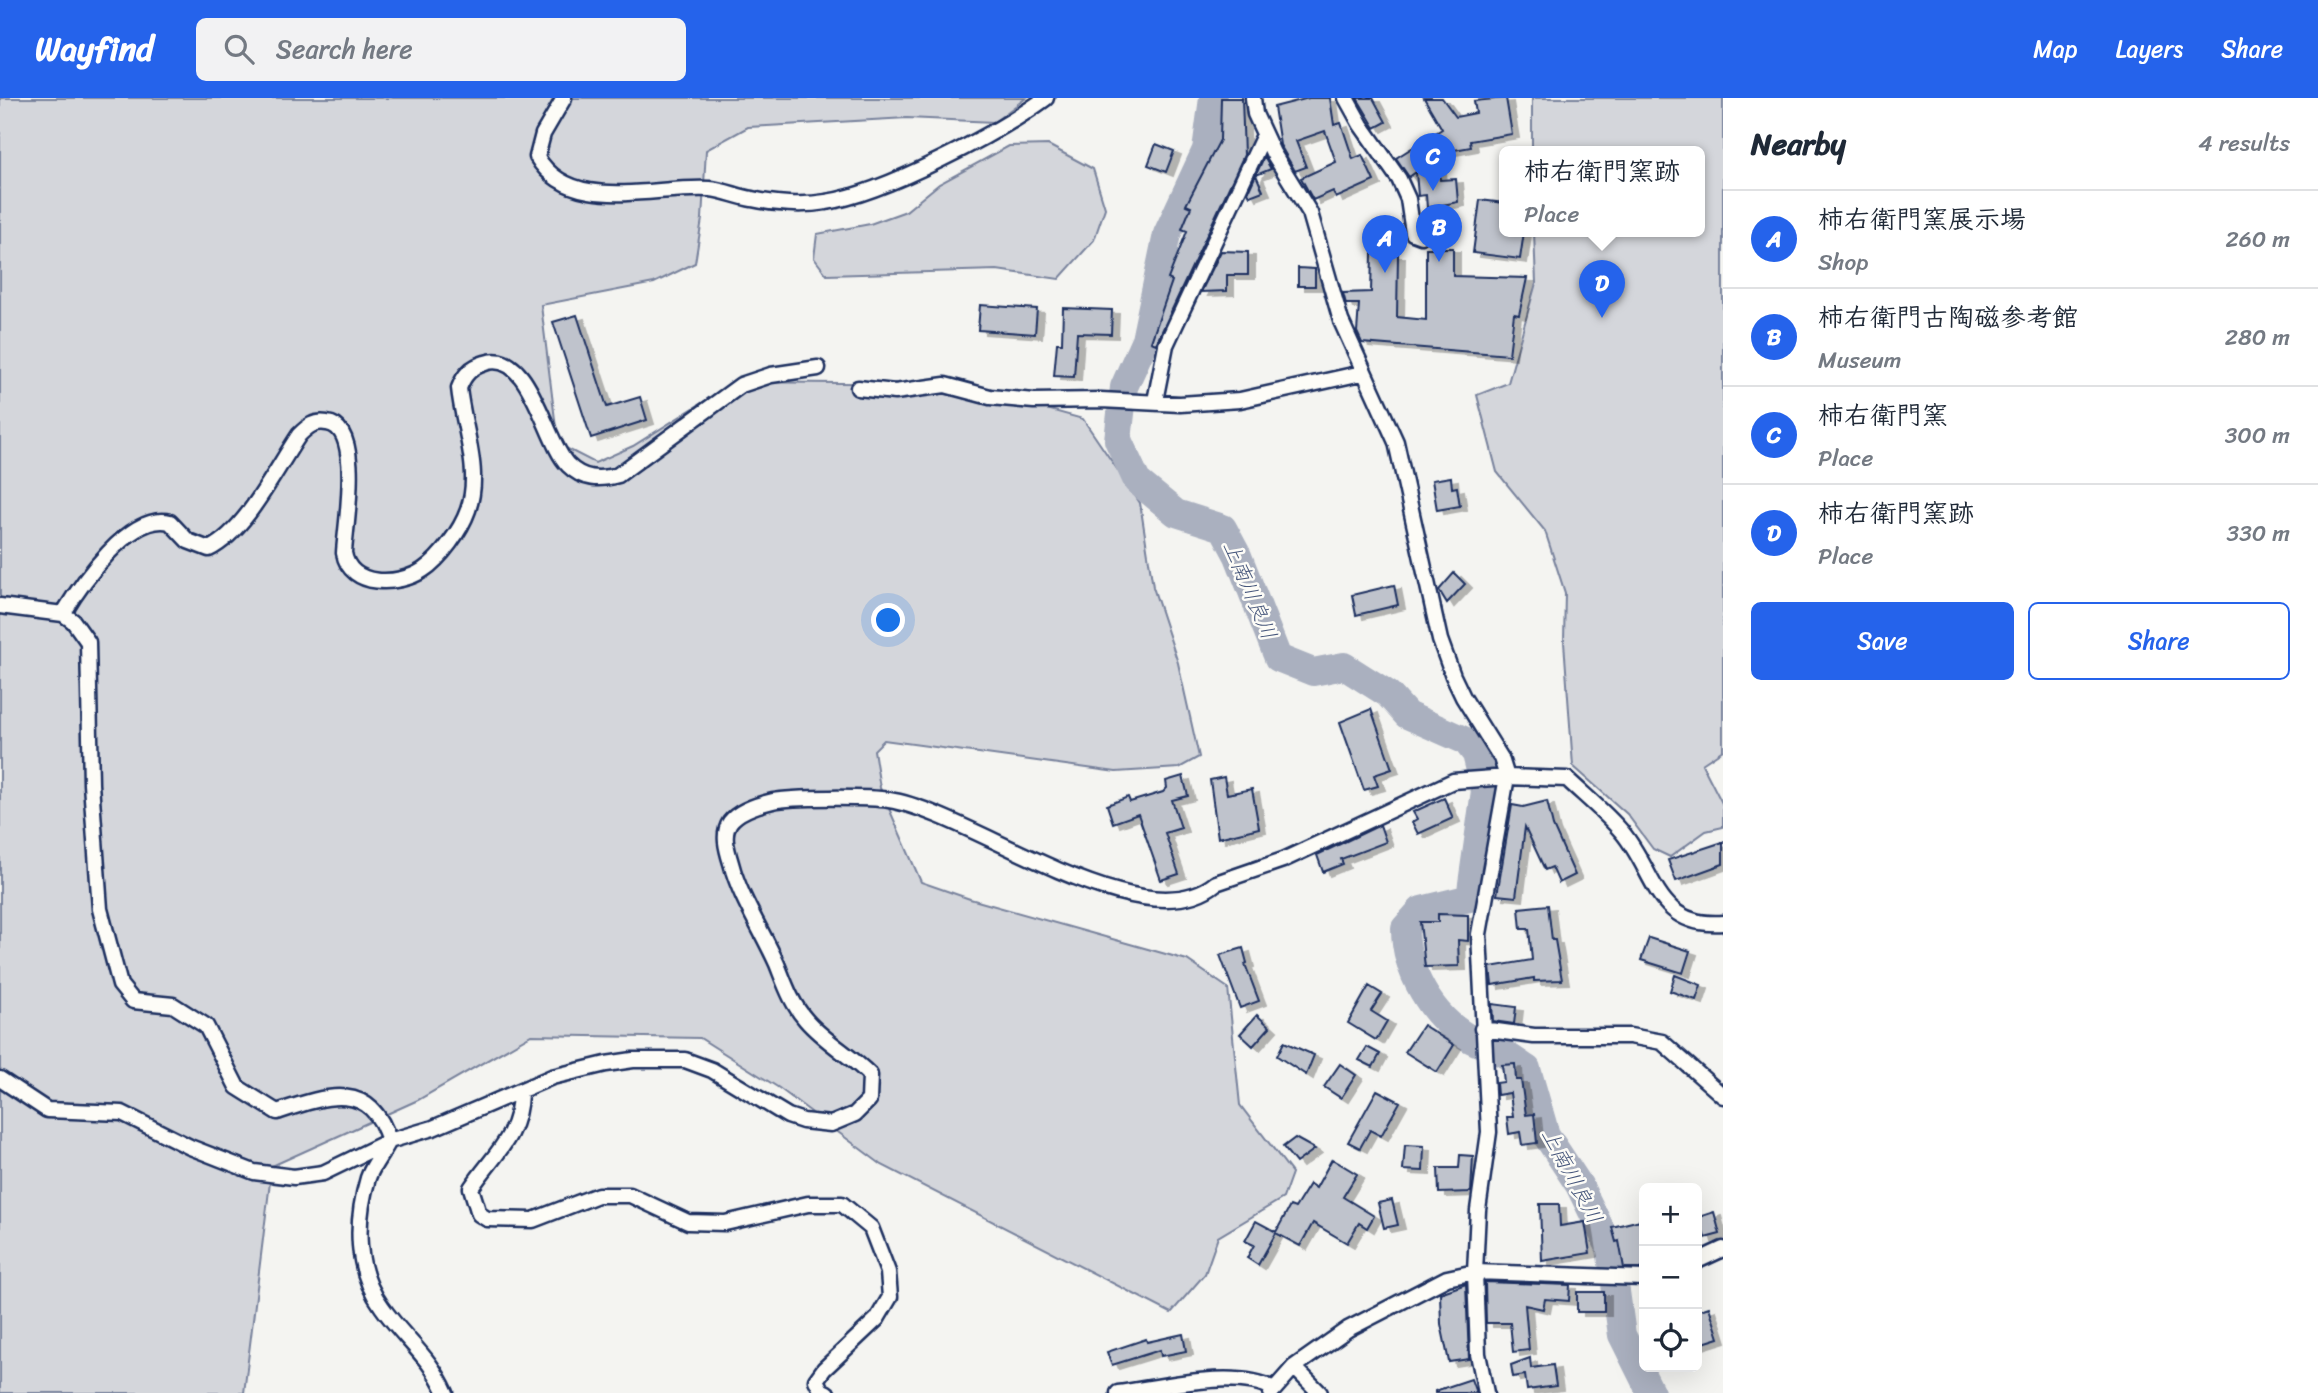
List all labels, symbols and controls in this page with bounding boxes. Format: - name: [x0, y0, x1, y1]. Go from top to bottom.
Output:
- search box: [196, 18, 686, 81]
- text: Wayfind: [35, 20, 154, 78]
- text: Search here: [276, 26, 413, 72]
- text: Map: [2033, 28, 2078, 70]
- text: Layers: [2116, 28, 2183, 70]
- text: Share: [2221, 28, 2283, 70]
- icon: search: [220, 30, 258, 68]
- text: Nearby: [1751, 117, 1846, 171]
- text: 4 results: [2198, 123, 2290, 164]
- pin: C: [1410, 133, 1456, 191]
- popup: [1499, 146, 1705, 237]
- text: 柿右衛門窯跡: [1524, 148, 1680, 194]
- text: Place: [1524, 194, 1579, 235]
- text: 柿右衛門窯展示場: [1818, 196, 2026, 242]
- pin: B: [1416, 204, 1462, 262]
- pin: A: [1362, 215, 1408, 273]
- text: A: [1766, 219, 1782, 260]
- text: 260 m: [2225, 219, 2290, 260]
- text: Shop: [1818, 242, 1868, 283]
- pin: D: [1579, 260, 1625, 318]
- text: 柿右衛門古陶磁参考館: [1818, 294, 2078, 340]
- text: B: [1767, 317, 1781, 358]
- text: 280 m: [2225, 317, 2290, 358]
- text: Museum: [1818, 340, 1902, 381]
- text: 柿右衛門窯: [1818, 392, 1948, 438]
- text: C: [1767, 415, 1781, 456]
- text: 300 m: [2225, 415, 2290, 456]
- text: Place: [1818, 438, 1873, 479]
- text: 柿右衛門窯跡: [1818, 490, 1974, 536]
- text: D: [1767, 513, 1781, 554]
- text: 330 m: [2227, 513, 2290, 554]
- water label: 上南川良川: [1212, 534, 1288, 646]
- text: Place: [1818, 536, 1873, 577]
- button: Save: [1751, 602, 2014, 680]
- button: Share: [2028, 602, 2290, 680]
- your location: [871, 603, 905, 637]
- water label: 上南川良川: [1531, 1121, 1613, 1231]
- map controls: [1639, 1183, 1702, 1372]
- button: +: [1639, 1183, 1702, 1246]
- button: −: [1639, 1246, 1702, 1309]
- button: locate: [1639, 1309, 1702, 1372]

